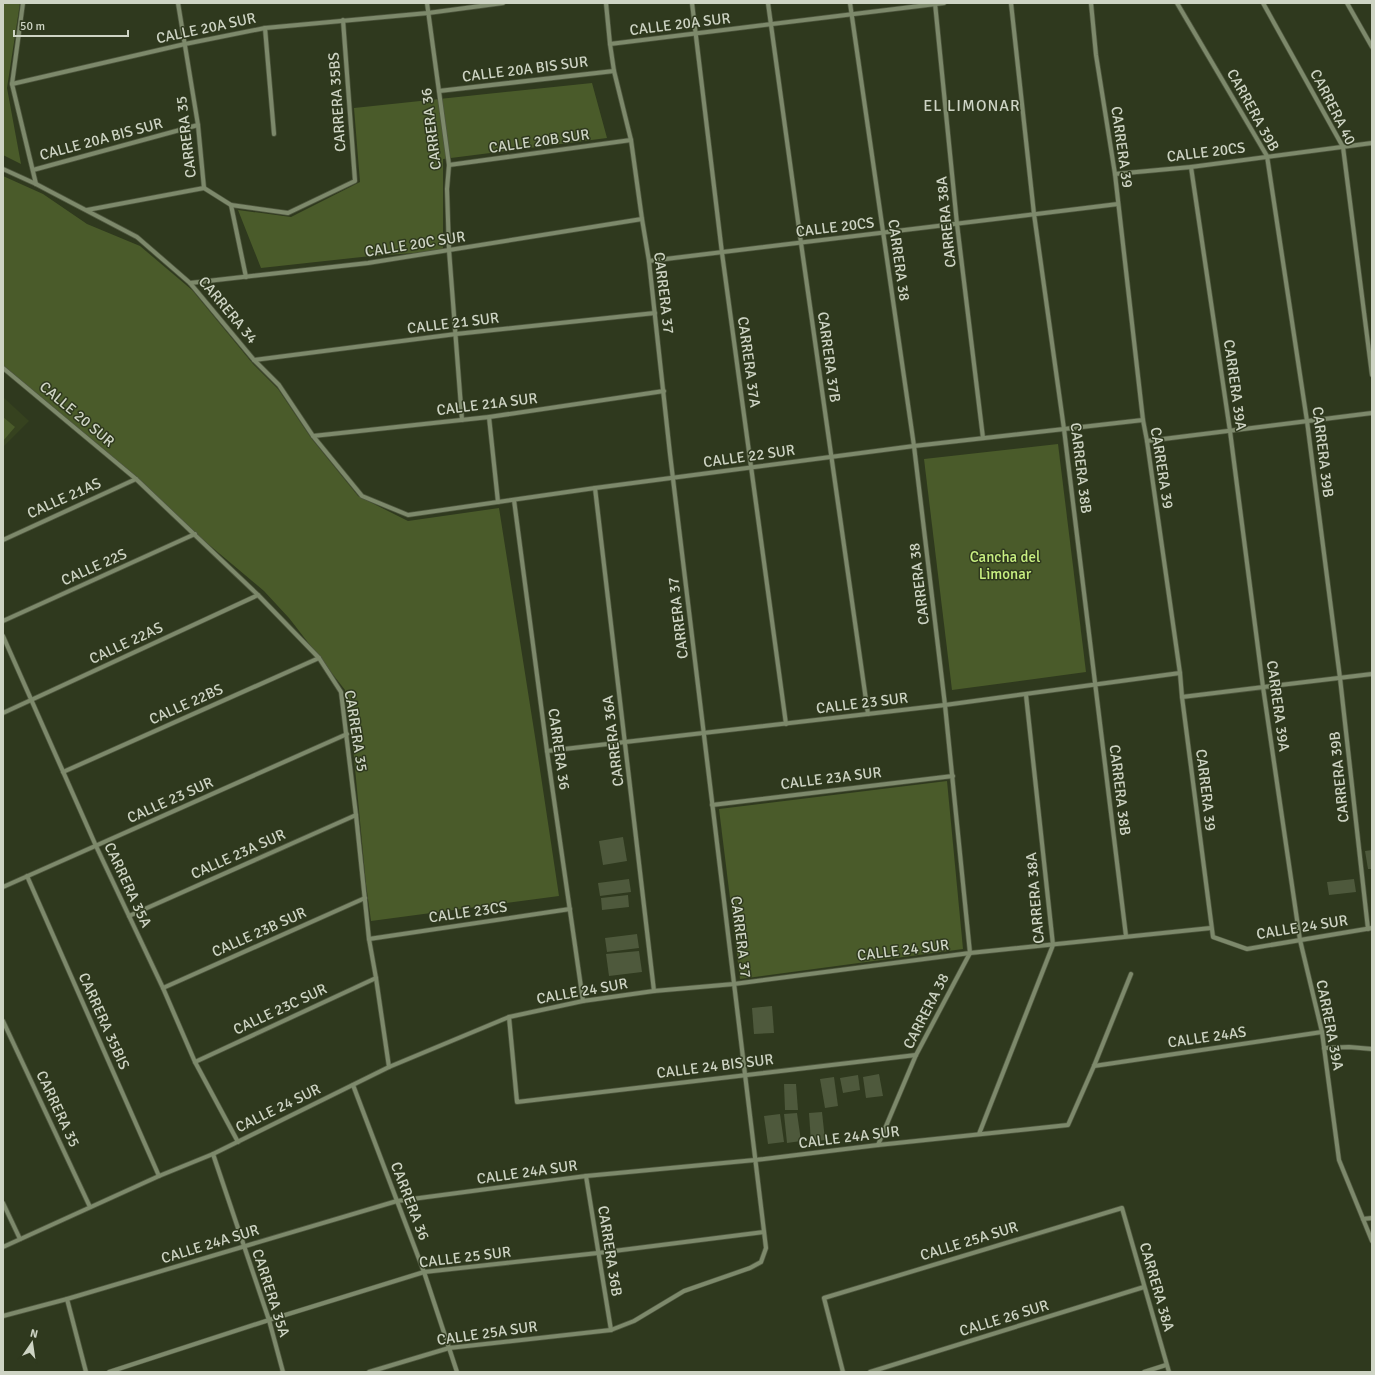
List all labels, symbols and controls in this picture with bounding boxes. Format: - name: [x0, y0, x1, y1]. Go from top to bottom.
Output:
- street label: CALLE 20A SUR: [155, 9, 257, 47]
- street label: CALLE 20A SUR: [629, 9, 731, 39]
- scale bar: [14, 12, 128, 38]
- text: 50 m: [20, 19, 45, 34]
- street label: CARRERA 35BS: [325, 52, 349, 152]
- street label: CALLE 20A BIS SUR: [461, 52, 589, 86]
- street label: CARRERA 39B: [1223, 66, 1283, 154]
- street label: CARRERA 40: [1306, 66, 1360, 148]
- street label: CARRERA 36: [417, 87, 445, 171]
- street label: CARRERA 35: [172, 95, 200, 179]
- district label: EL LIMONAR: [923, 96, 1021, 116]
- street label: CARRERA 39: [1107, 105, 1137, 189]
- street label: CALLE 20A BIS SUR: [38, 114, 164, 164]
- street label: CALLE 20B SUR: [488, 125, 590, 157]
- street label: CALLE 20CS: [1166, 138, 1246, 166]
- street label: CARRERA 38A: [932, 176, 960, 268]
- street label: CALLE 20CS: [795, 213, 875, 241]
- street label: CARRERA 38: [884, 218, 914, 302]
- street label: CALLE 20C SUR: [364, 227, 466, 261]
- street label: CARRERA 37: [650, 251, 678, 335]
- street label: CARRERA 34: [195, 273, 261, 347]
- street label: CALLE 21 SUR: [406, 308, 500, 338]
- street label: CARRERA 37B: [814, 310, 844, 404]
- street label: CARRERA 37A: [734, 315, 764, 409]
- street label: CARRERA 39A: [1220, 338, 1250, 432]
- street label: CALLE 20 SUR: [36, 377, 118, 451]
- street label: CALLE 21A SUR: [436, 389, 538, 419]
- street label: CARRERA 39B: [1308, 406, 1338, 498]
- street label: CARRERA 38B: [1066, 422, 1096, 514]
- street label: CARRERA 39: [1147, 426, 1177, 510]
- street label: CALLE 22 SUR: [702, 441, 796, 471]
- street label: CALLE 21AS: [24, 474, 104, 522]
- street label: CARRERA 38: [905, 542, 933, 626]
- street label: CALLE 22S: [58, 545, 130, 589]
- park label: Cancha del Limonar: [970, 548, 1040, 583]
- street label: CARRERA 37: [664, 576, 692, 660]
- street label: CALLE 22AS: [86, 618, 166, 668]
- street label: CARRERA 39A: [1263, 659, 1293, 753]
- street label: CALLE 22BS: [146, 680, 226, 728]
- street label: CALLE 23 SUR: [815, 688, 909, 718]
- street label: CARRERA 35: [341, 689, 371, 773]
- street label: CARRERA 36A: [598, 694, 628, 788]
- street label: CARRERA 36: [544, 707, 574, 791]
- street label: CARRERA 39B: [1325, 731, 1353, 823]
- street label: CARRERA 38B: [1105, 744, 1135, 836]
- street label: CARRERA 39: [1192, 748, 1220, 832]
- street label: CALLE 23A SUR: [780, 763, 882, 793]
- street label: CALLE 23 SUR: [124, 773, 216, 827]
- street label: CALLE 23A SUR: [188, 825, 288, 883]
- street label: CARRERA 35A: [100, 840, 156, 930]
- street label: CARRERA 38A: [1022, 852, 1048, 944]
- street label: CARRERA 37: [727, 895, 755, 979]
- street label: CALLE 23CS: [428, 898, 508, 926]
- street label: CALLE 23B SUR: [209, 903, 309, 961]
- street label: CALLE 24 SUR: [1255, 911, 1349, 943]
- street label: CALLE 24 SUR: [856, 935, 950, 965]
- street label: CARRERA 35BIS: [75, 970, 133, 1072]
- street label: CARRERA 38: [899, 970, 953, 1052]
- street label: CALLE 24 SUR: [535, 974, 629, 1008]
- street label: CARRERA 39A: [1312, 978, 1348, 1072]
- street label: CALLE 23C SUR: [230, 979, 330, 1039]
- street label: CALLE 24AS: [1167, 1023, 1247, 1051]
- street label: CALLE 24 BIS SUR: [656, 1050, 774, 1082]
- street label: CARRERA 35: [32, 1068, 84, 1150]
- street label: CALLE 24 SUR: [233, 1080, 323, 1136]
- street label: CALLE 24A SUR: [798, 1122, 900, 1152]
- street label: CALLE 24A SUR: [476, 1156, 578, 1188]
- street label: CARRERA 36: [387, 1159, 433, 1243]
- street label: CARRERA 36B: [594, 1204, 626, 1298]
- street label: CALLE 25A SUR: [918, 1218, 1020, 1264]
- street label: CALLE 24A SUR: [159, 1221, 261, 1267]
- street label: CARRERA 38A: [1136, 1240, 1178, 1334]
- street label: CALLE 25 SUR: [418, 1242, 512, 1272]
- street label: CARRERA 35A: [248, 1247, 294, 1339]
- street label: CALLE 26 SUR: [957, 1296, 1051, 1340]
- street label: CALLE 25A SUR: [436, 1317, 538, 1349]
- north arrow: [12, 1323, 52, 1363]
- text: N: [29, 1327, 39, 1341]

